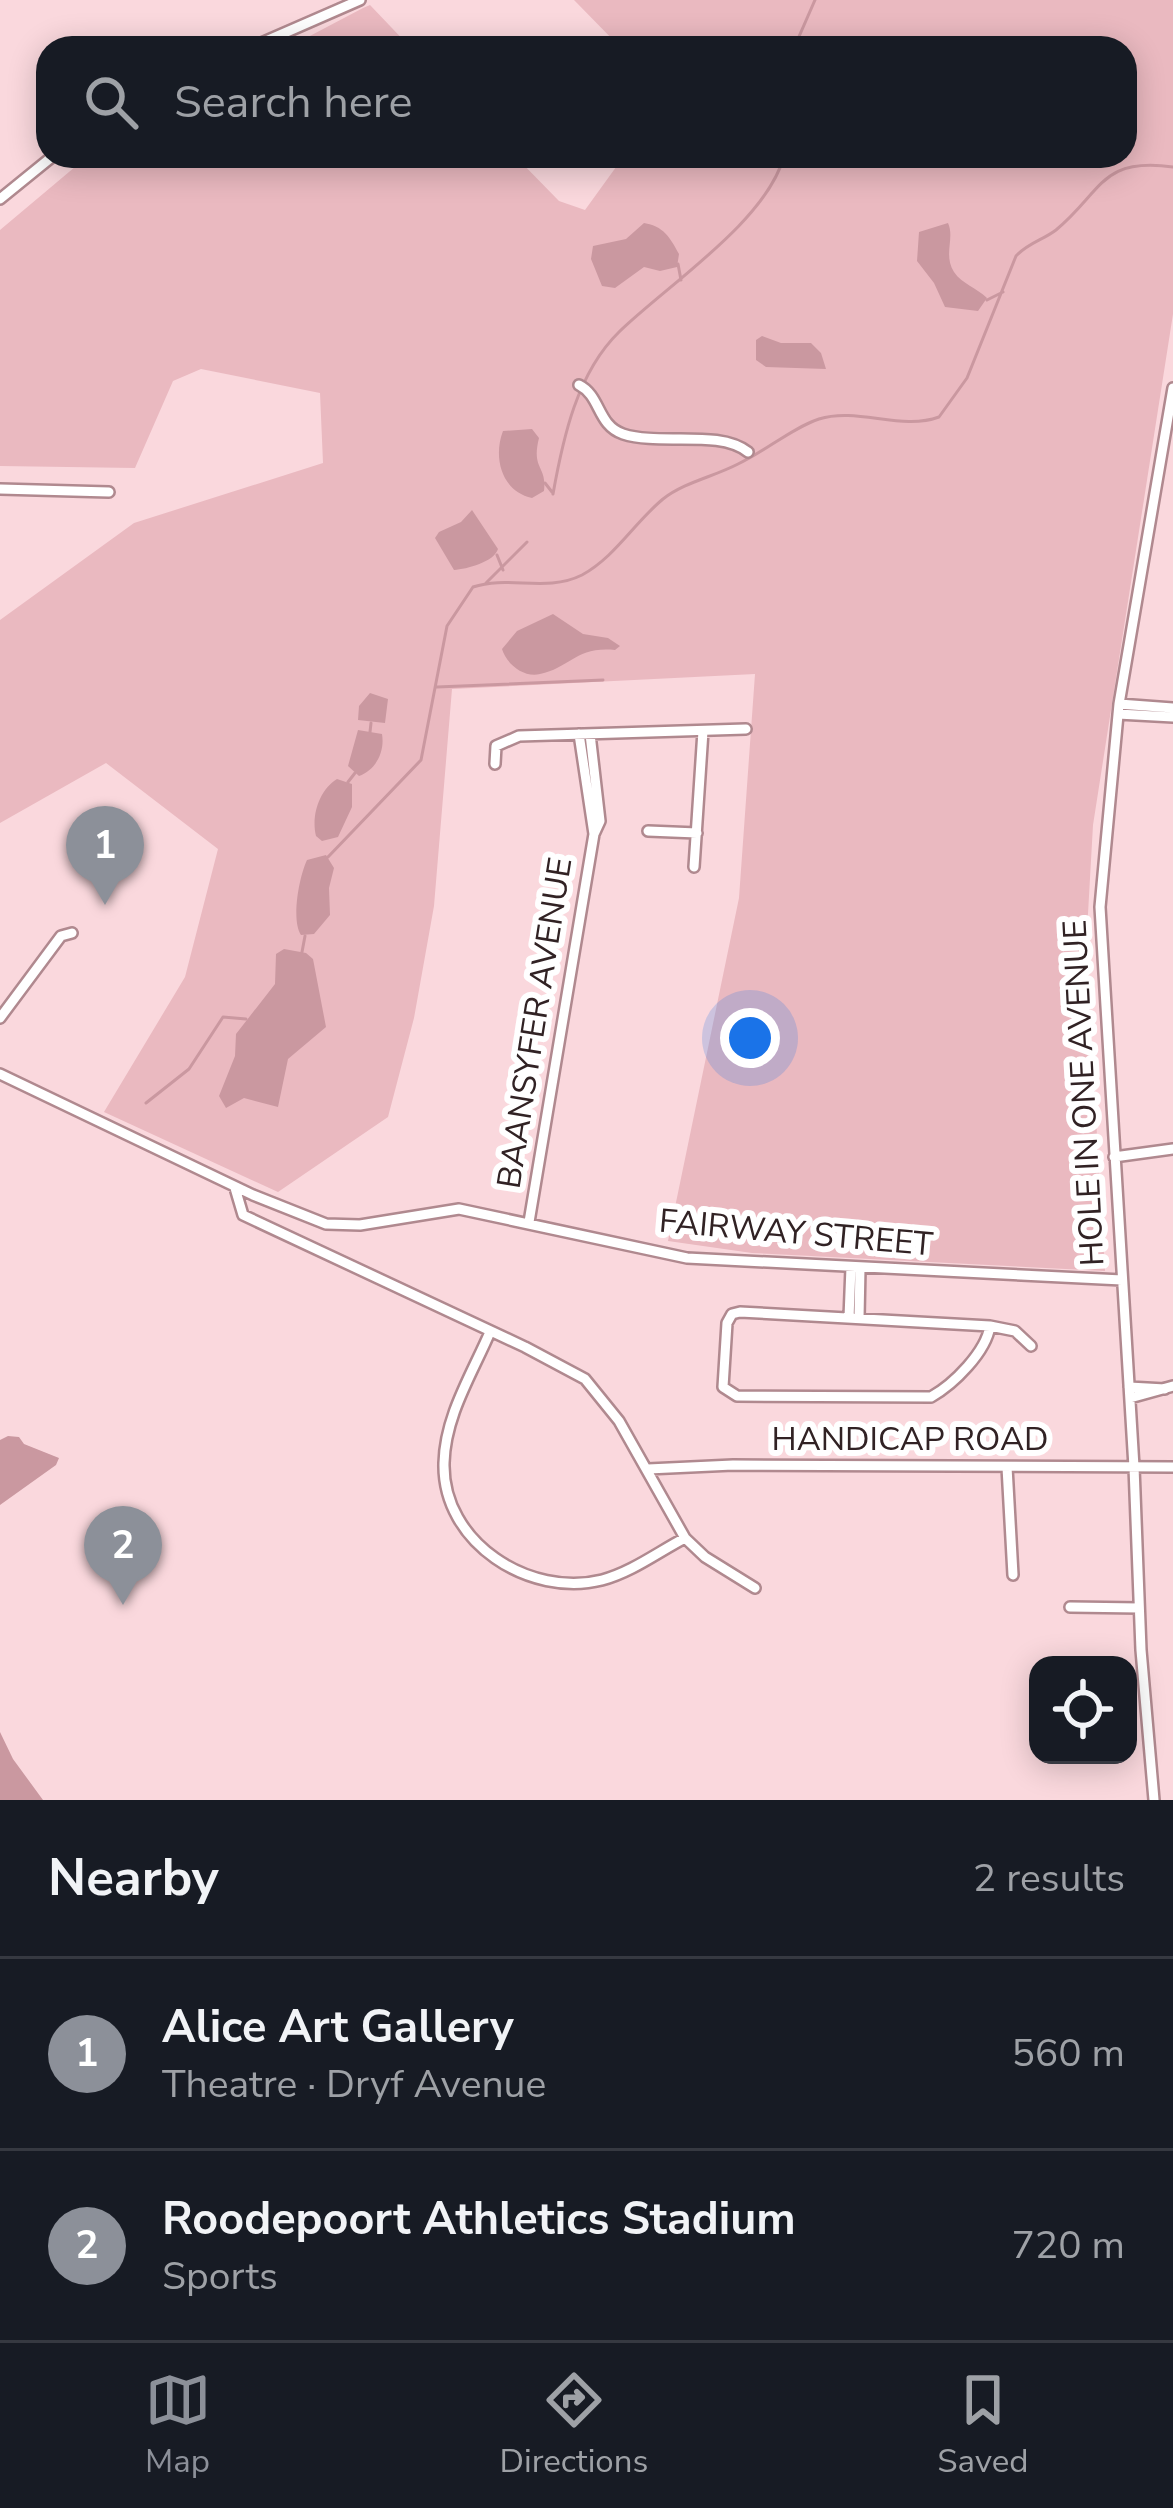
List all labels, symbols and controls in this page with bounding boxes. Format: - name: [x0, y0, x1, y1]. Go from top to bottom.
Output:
- search box: [36, 36, 1137, 168]
- icon: search: [78, 69, 144, 135]
- text: Search here: [174, 72, 413, 133]
- pin: 1: [66, 806, 144, 905]
- street label: BAANSYFER AVENUE: [487, 854, 583, 1192]
- street label: HOLE IN ONE AVENUE: [1052, 919, 1116, 1267]
- your location: [720, 1008, 780, 1068]
- street label: FAIRWAY STREET: [657, 1199, 935, 1267]
- street label: HANDICAP ROAD: [772, 1417, 1048, 1462]
- pin: 2: [84, 1506, 162, 1605]
- map controls: [1029, 1656, 1137, 1764]
- button: locate: [1029, 1656, 1137, 1764]
- text: Nearby: [48, 1843, 219, 1913]
- text: 2 results: [973, 1852, 1125, 1905]
- text: Alice Art Gallery: [162, 1997, 514, 2058]
- text: 1: [75, 2027, 99, 2080]
- text: 560 m: [1011, 2027, 1125, 2080]
- text: Theatre · Dryf Avenue: [162, 2058, 546, 2111]
- text: Roodepoort Athletics Stadium: [162, 2189, 796, 2250]
- text: 2: [75, 2219, 99, 2272]
- text: 720 m: [1011, 2219, 1125, 2272]
- text: Sports: [162, 2250, 278, 2303]
- tab: Map: [145, 2367, 211, 2484]
- tab: Directions: [500, 2367, 648, 2484]
- tab: Saved: [937, 2367, 1028, 2484]

